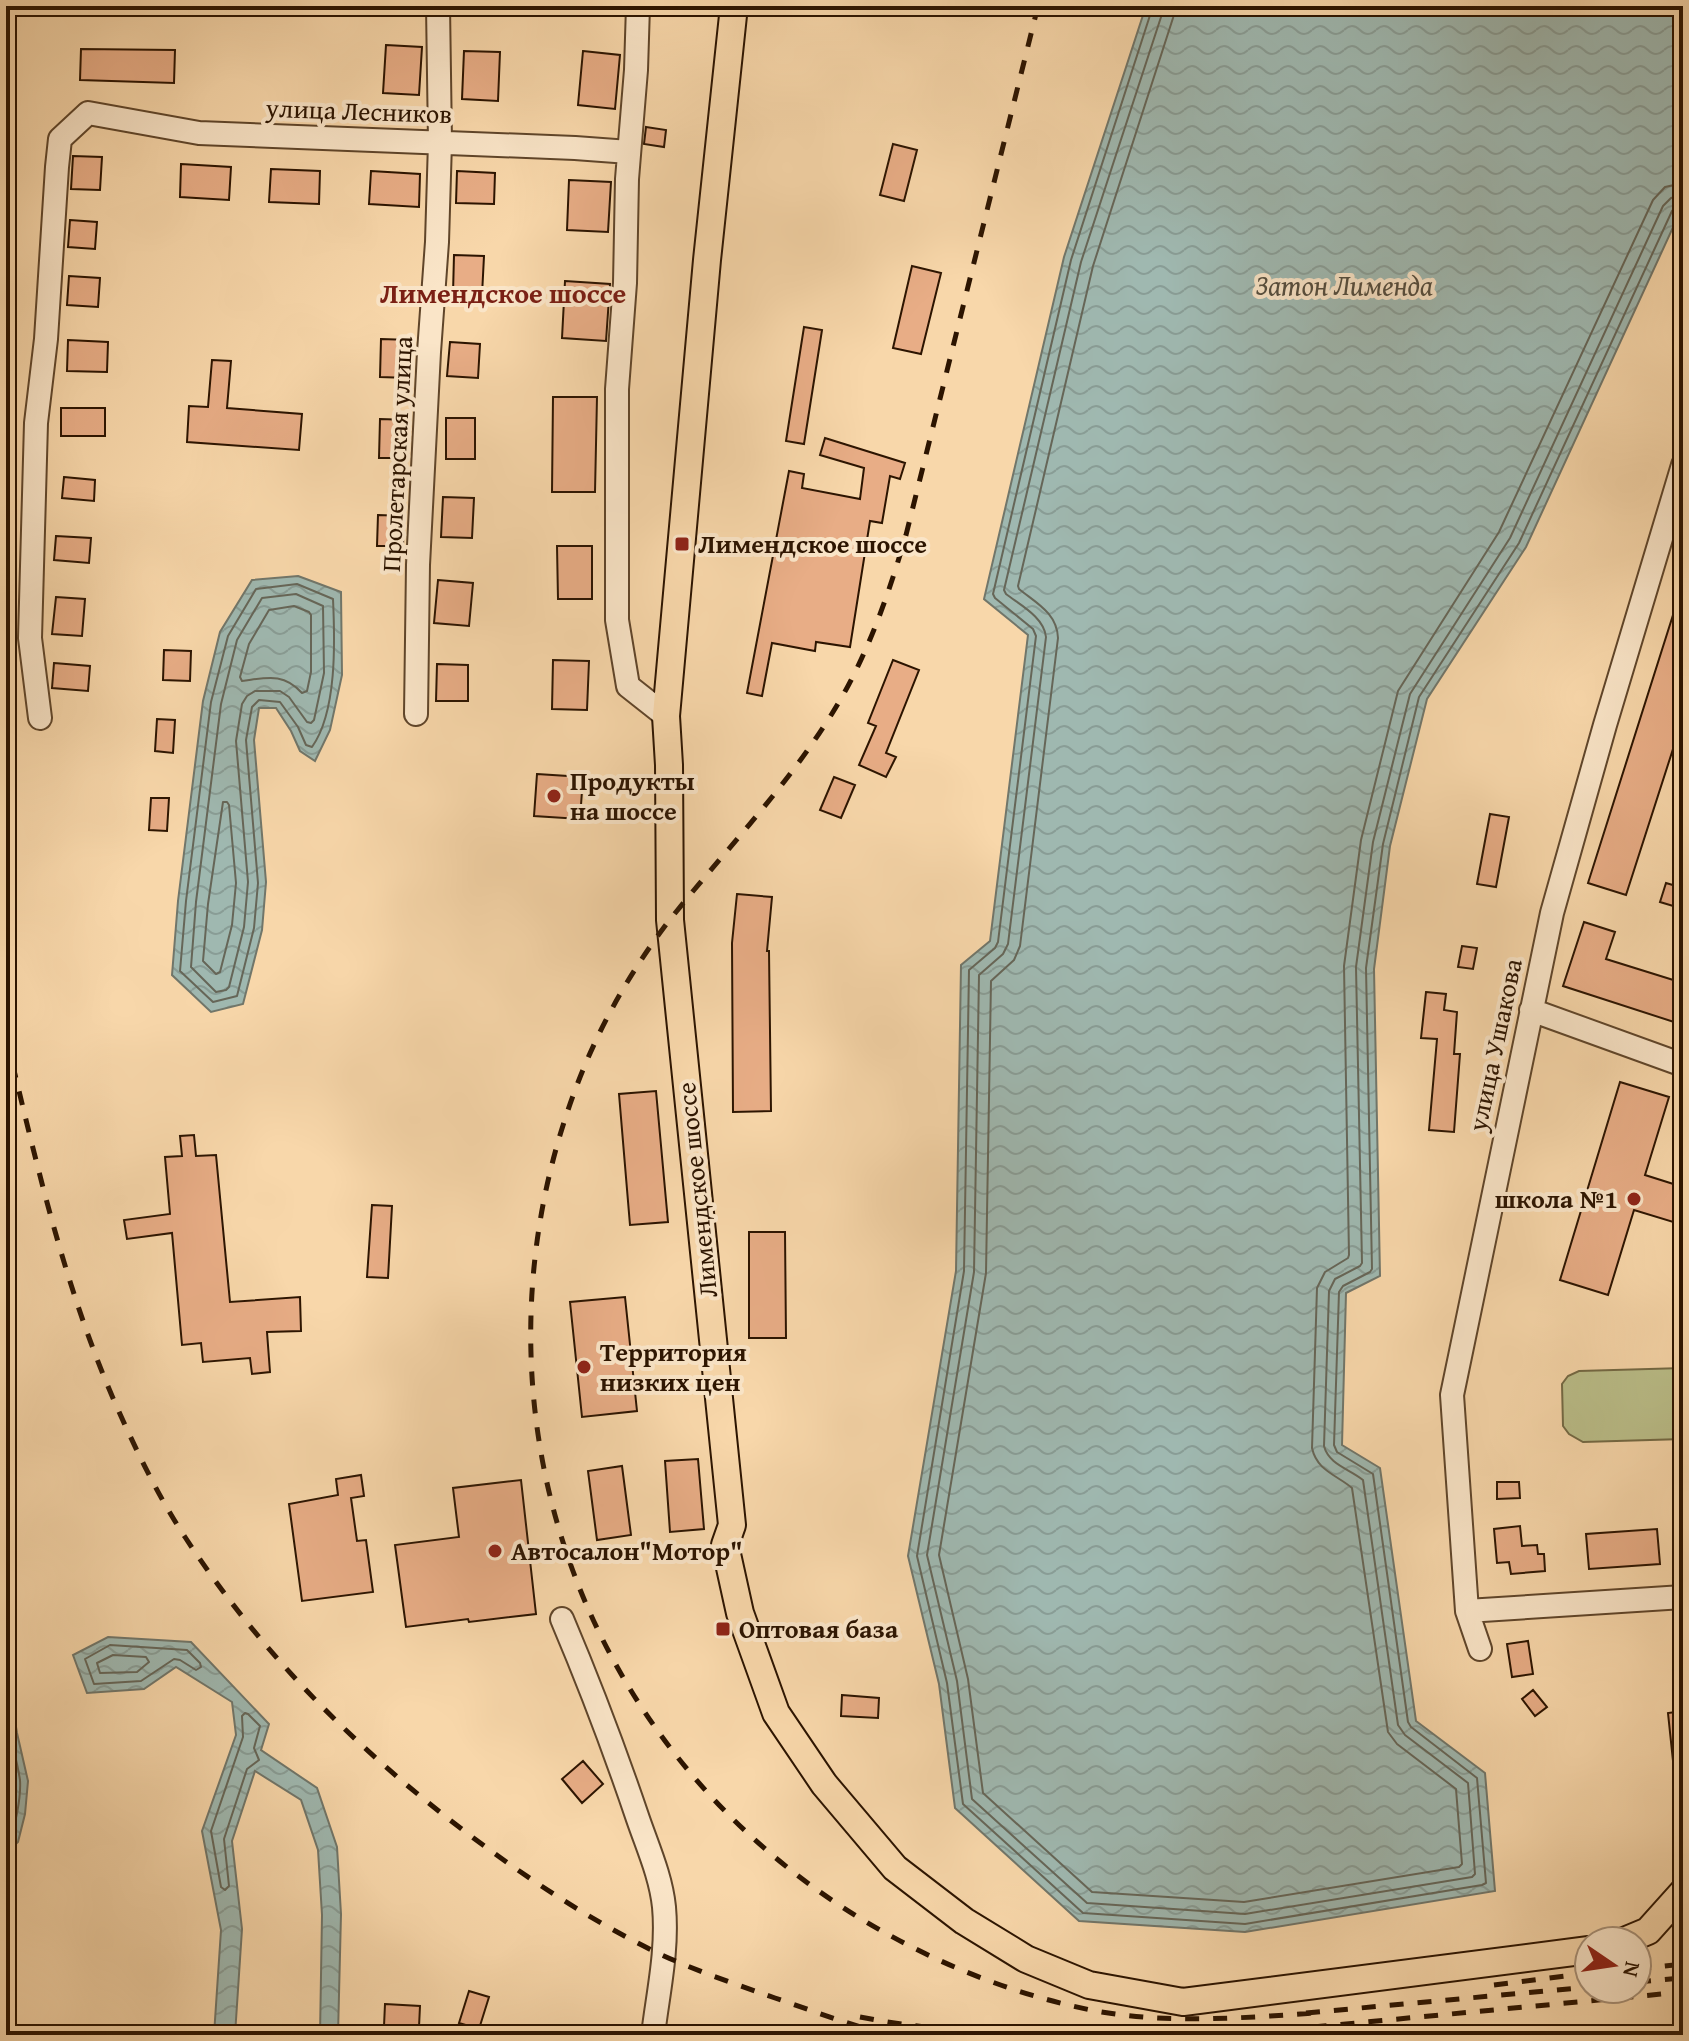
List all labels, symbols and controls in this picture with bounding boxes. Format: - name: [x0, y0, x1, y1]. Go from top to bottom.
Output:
- street label: улица Лесников: [264, 88, 453, 133]
- water label: Затон Лименда: [1255, 264, 1433, 305]
- district label: Лимендское шоссе: [380, 272, 626, 313]
- street label: Пролетарская улица: [371, 334, 422, 573]
- place label: Лимендское шоссе: [698, 524, 927, 563]
- marker: Лимендское шоссе: [673, 535, 691, 553]
- place label: Продукты на шоссе: [570, 761, 695, 830]
- marker: Продукты на шоссе: [545, 787, 563, 805]
- street label: улица Ушакова: [1457, 954, 1532, 1136]
- street label: Лимендское шоссе: [666, 1080, 727, 1300]
- place label: школа №1: [1495, 1179, 1618, 1218]
- marker: школа №1: [1625, 1190, 1643, 1208]
- place label: Территория низких цен: [600, 1332, 747, 1401]
- marker: Территория низких цен: [575, 1358, 593, 1376]
- place label: Автосалон"Мотор": [511, 1531, 743, 1570]
- marker: Автосалон"Мотор": [486, 1542, 504, 1560]
- place label: Оптовая база: [739, 1609, 899, 1648]
- marker: Оптовая база: [714, 1620, 732, 1638]
- north arrow: [1573, 1925, 1653, 2005]
- text: N: [1615, 1959, 1650, 1981]

